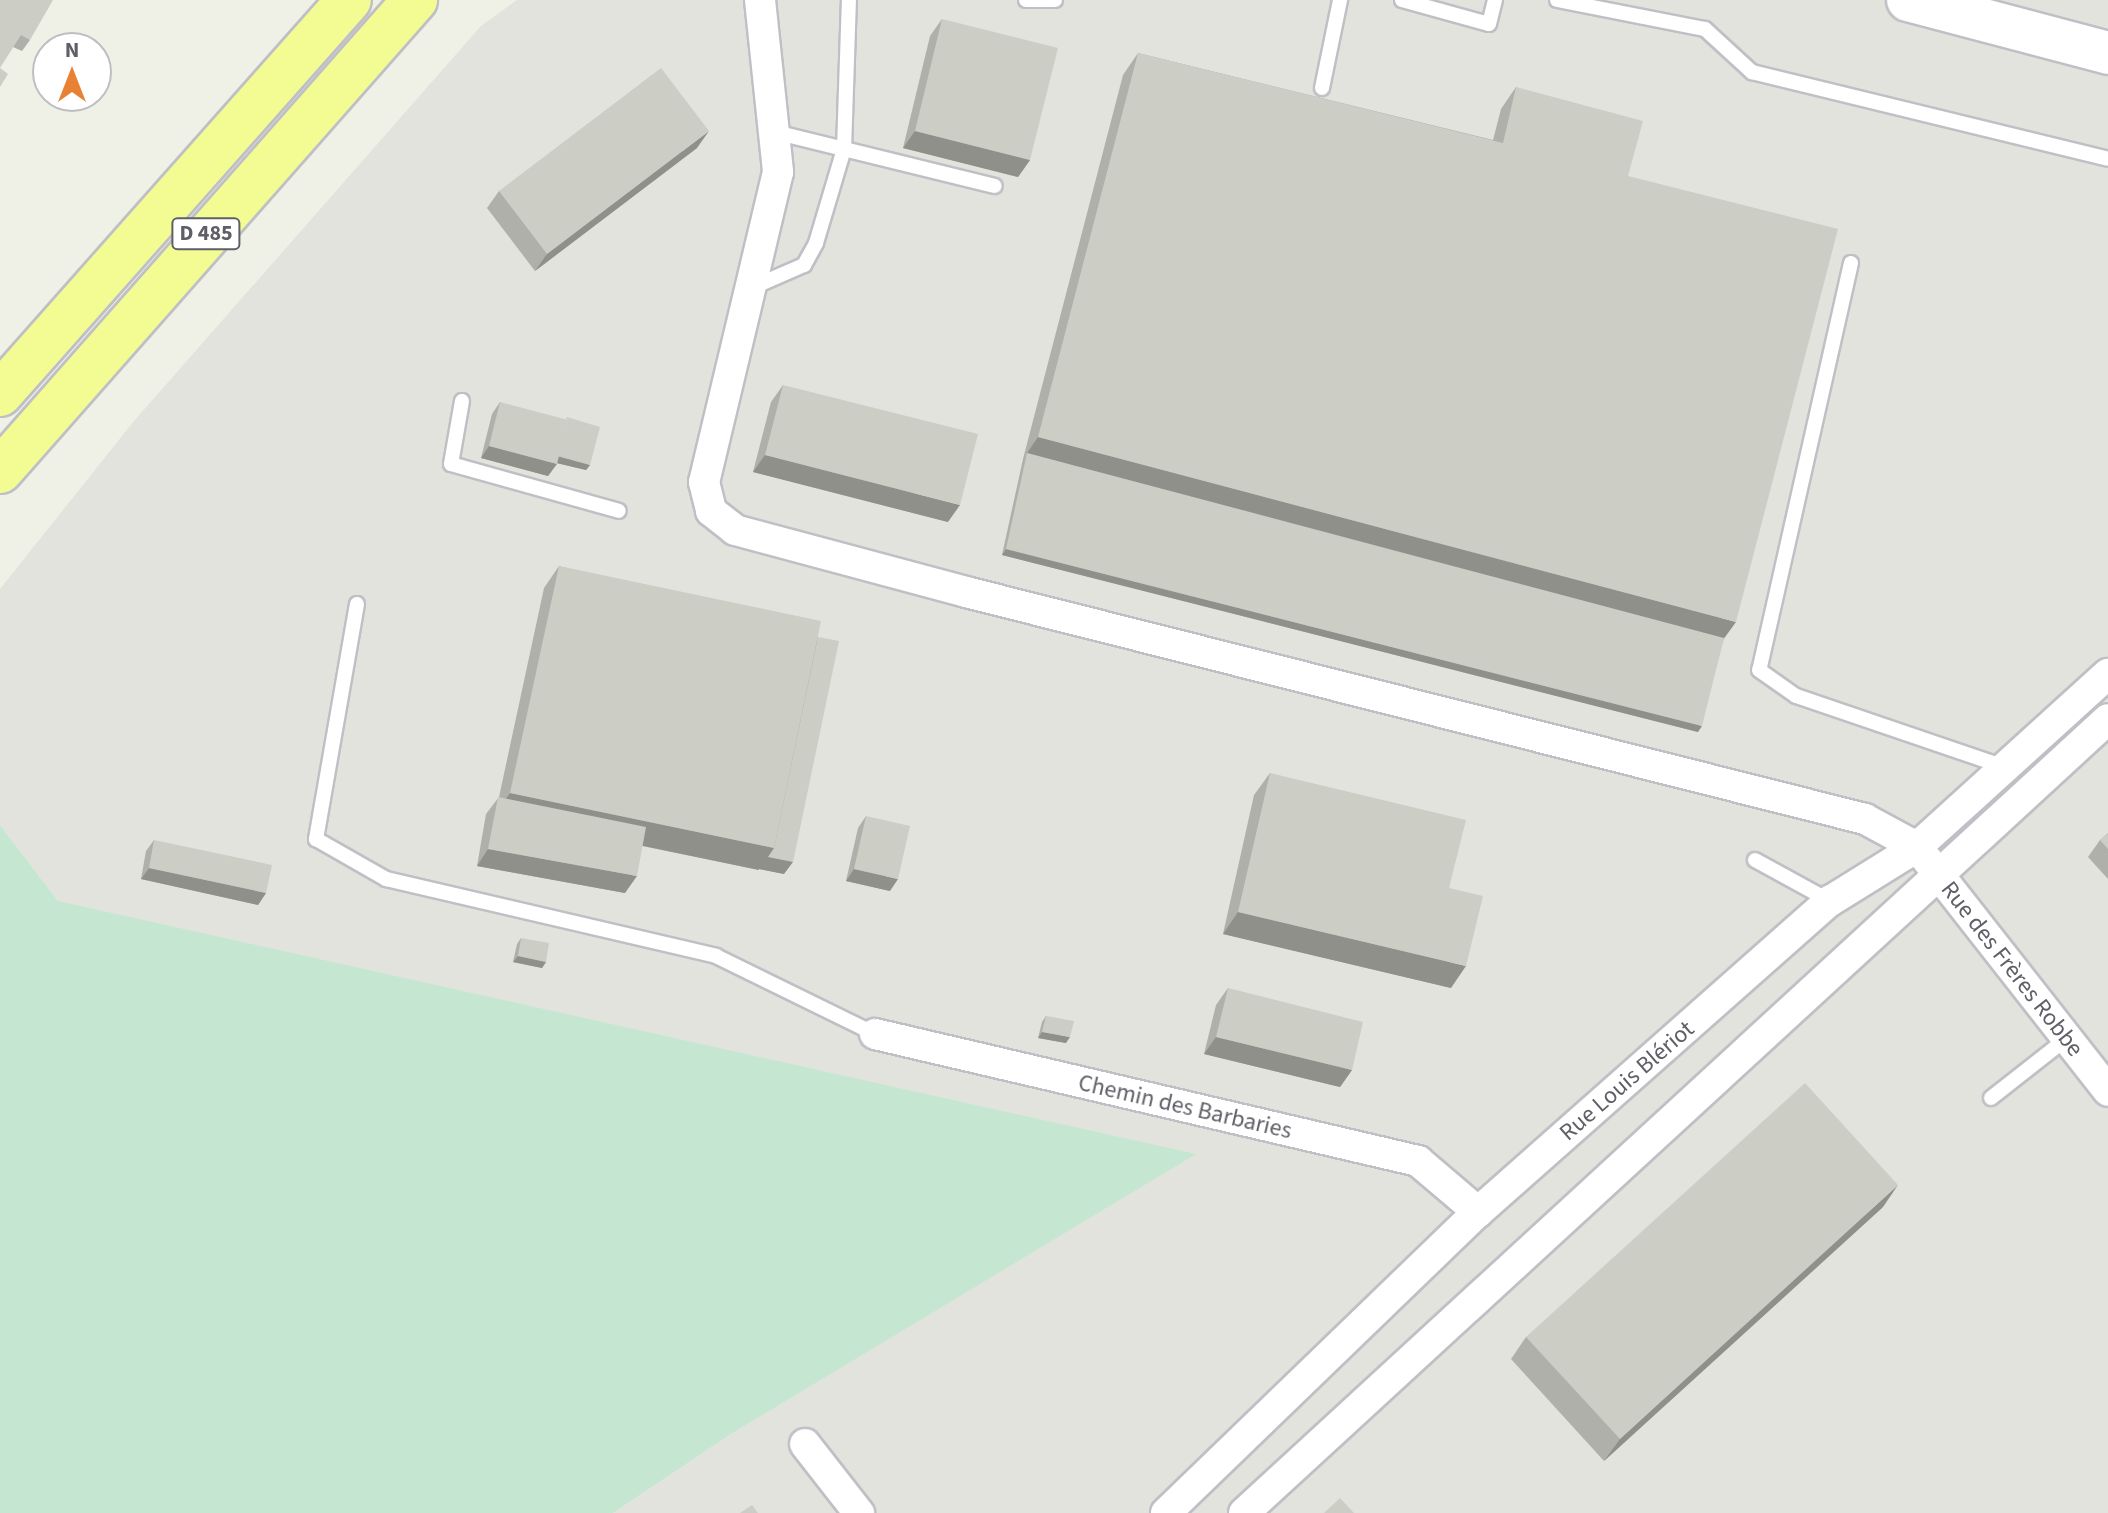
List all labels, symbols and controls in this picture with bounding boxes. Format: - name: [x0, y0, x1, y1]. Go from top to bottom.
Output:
- north arrow: [32, 32, 112, 112]
- text: N: [65, 34, 79, 66]
- road number: D 485: [170, 216, 242, 252]
- street label: Rue des Frères Robbe: [1935, 876, 2089, 1062]
- street label: Rue Louis Blériot: [1554, 1015, 1700, 1147]
- street label: Chemin des Barbaries: [1075, 1068, 1295, 1146]

